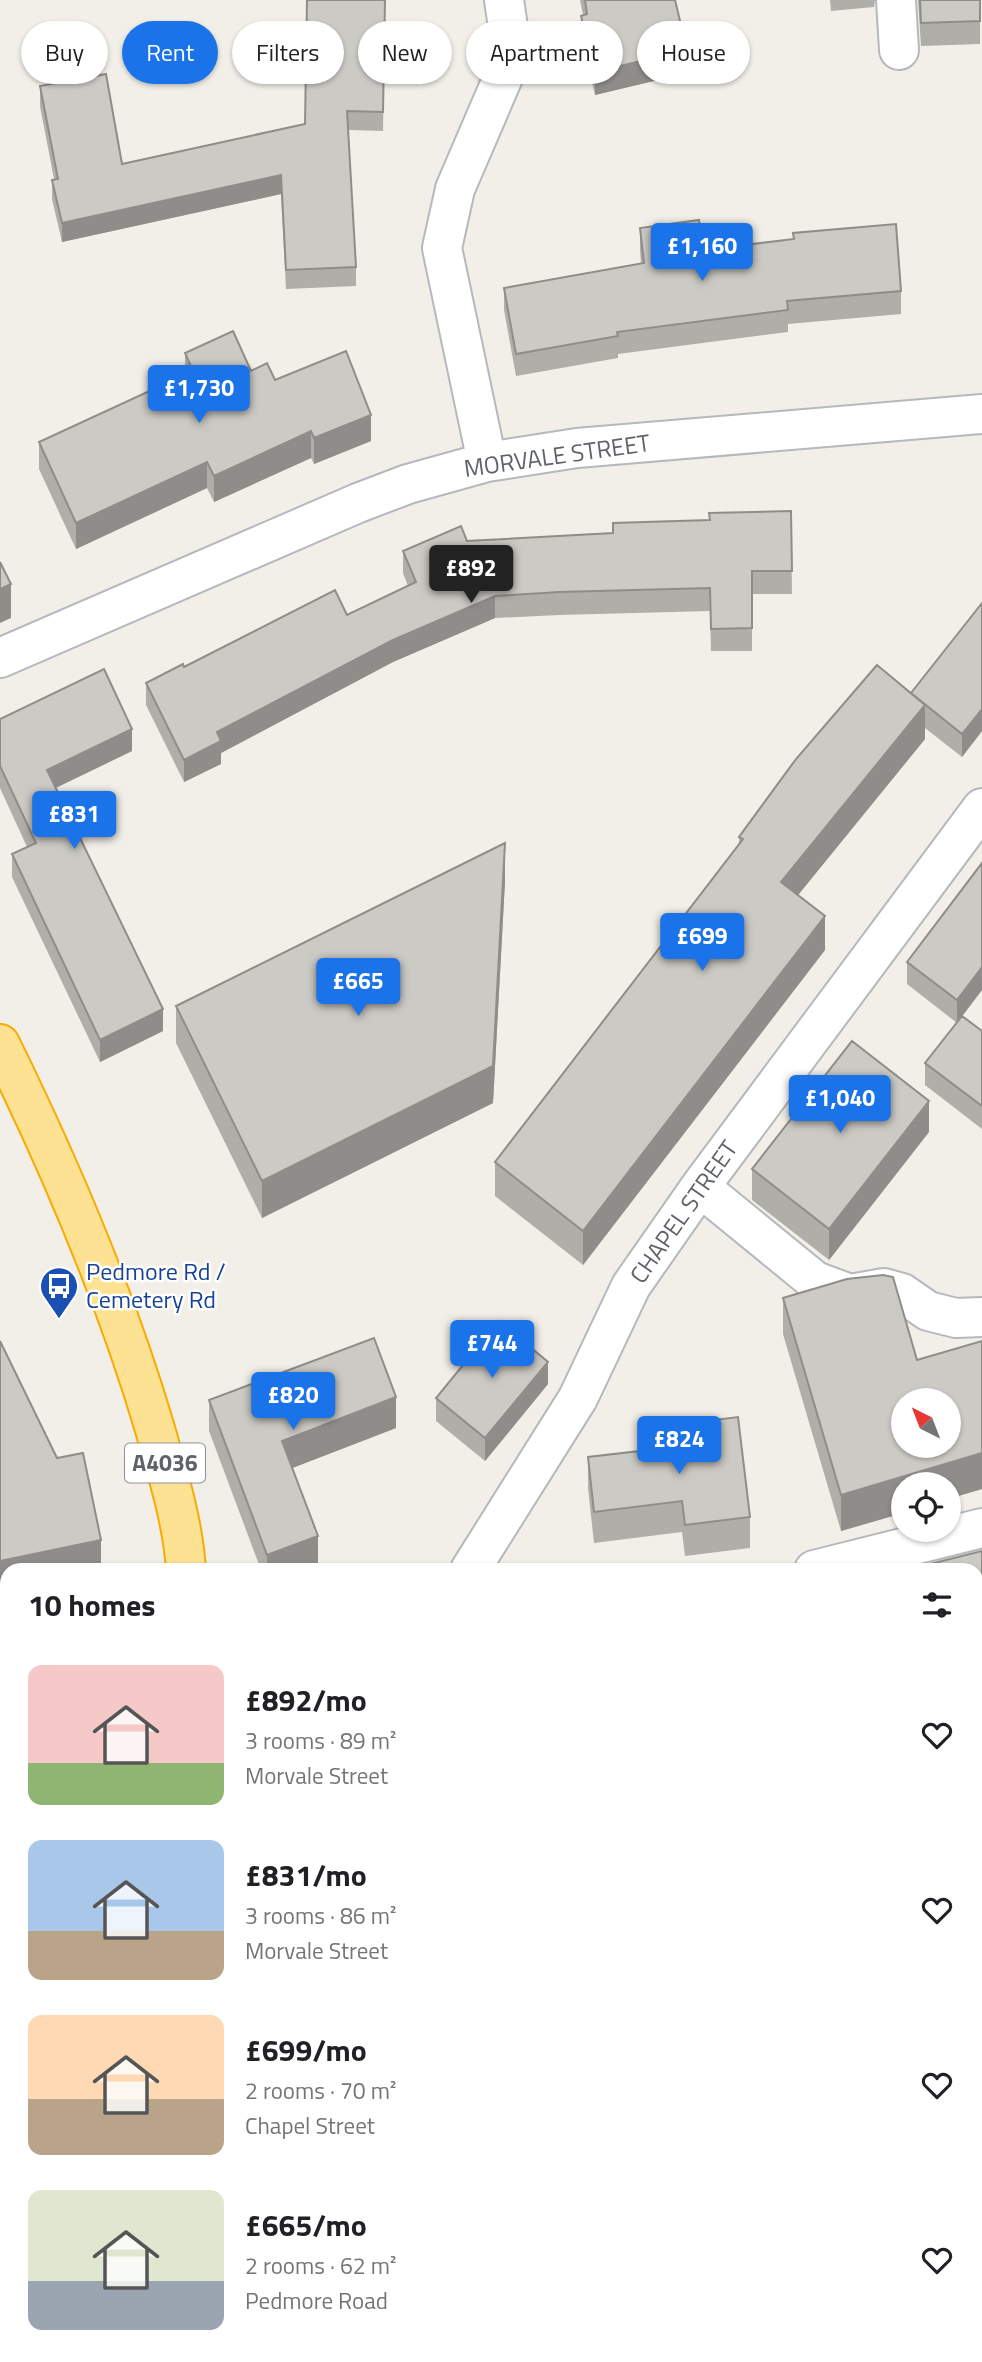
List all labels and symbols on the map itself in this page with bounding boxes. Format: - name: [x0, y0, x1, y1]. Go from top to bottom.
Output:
- pin: £1,160: [645, 224, 759, 283]
- pin: £1,730: [142, 366, 256, 425]
- street label: MORVALE STREET: [461, 424, 653, 486]
- pin: £892: [430, 546, 512, 605]
- pin: £831: [33, 792, 115, 851]
- pin: £699: [661, 914, 743, 973]
- pin: £665: [317, 958, 399, 1018]
- pin: £1,040: [783, 1076, 897, 1135]
- street label: CHAPEL STREET: [620, 1132, 746, 1290]
- place label: Pedmore Rd / Cemetery Rd: [86, 1253, 226, 1317]
- bus stop icon: Pedmore Rd / Cemetery Rd: [38, 1265, 80, 1320]
- pin: £744: [451, 1320, 533, 1380]
- pin: £820: [252, 1372, 334, 1432]
- north arrow: [891, 1388, 961, 1458]
- pin: £824: [638, 1416, 720, 1476]
- road number: A4036: [125, 1444, 205, 1482]

